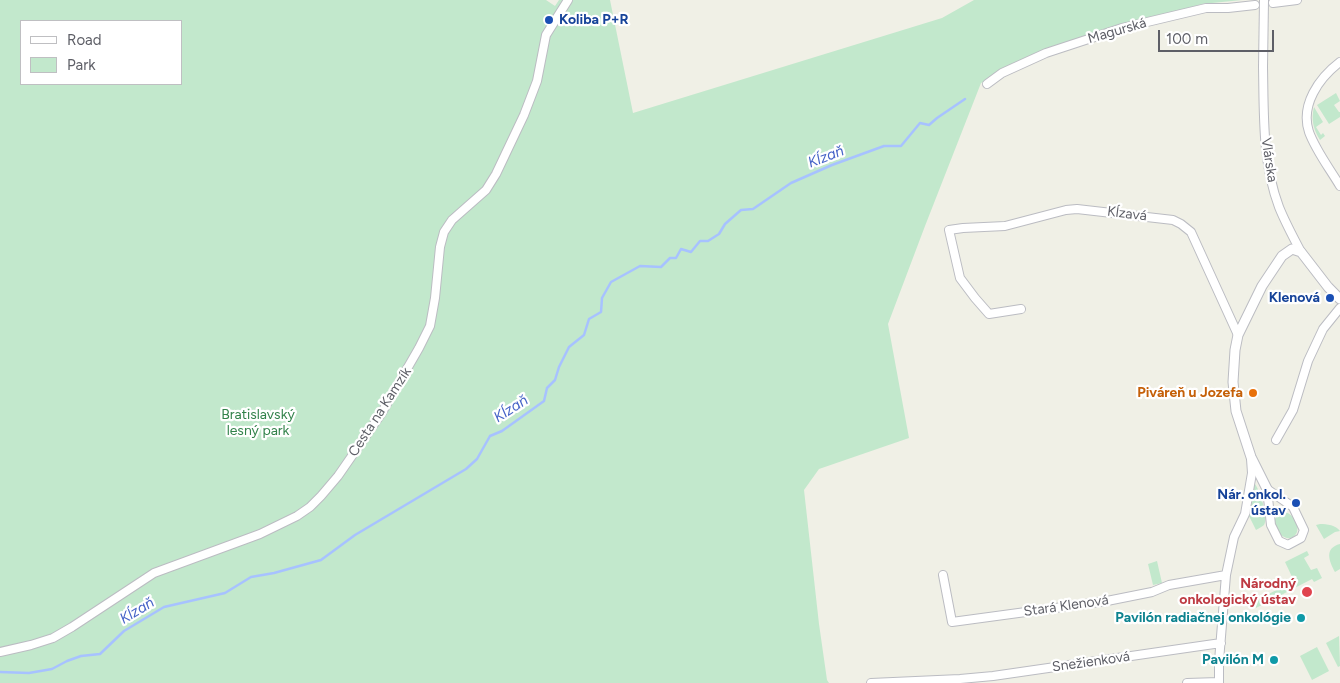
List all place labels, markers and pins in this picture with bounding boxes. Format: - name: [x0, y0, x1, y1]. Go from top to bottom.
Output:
- place label: Koliba P+R: [559, 12, 629, 28]
- marker: Koliba P+R: [543, 14, 555, 26]
- place label: Klenová: [1269, 290, 1320, 306]
- marker: Klenová: [1324, 292, 1336, 304]
- place label: Piváreň u Jozefa: [1137, 385, 1243, 401]
- marker: Piváreň u Jozefa: [1247, 387, 1259, 399]
- place label: Nár. onkol. ústav: [1217, 487, 1286, 520]
- marker: Nár. onkol. ústav: [1290, 497, 1302, 509]
- place label: Národný onkologický ústav: [1179, 576, 1296, 608]
- marker: Národný onkologický ústav: [1300, 585, 1314, 599]
- place label: Pavilón radiačnej onkológie: [1115, 610, 1291, 626]
- marker: Pavilón radiačnej onkológie: [1295, 612, 1307, 624]
- place label: Pavilón M: [1202, 652, 1264, 668]
- marker: Pavilón M: [1268, 654, 1280, 666]

